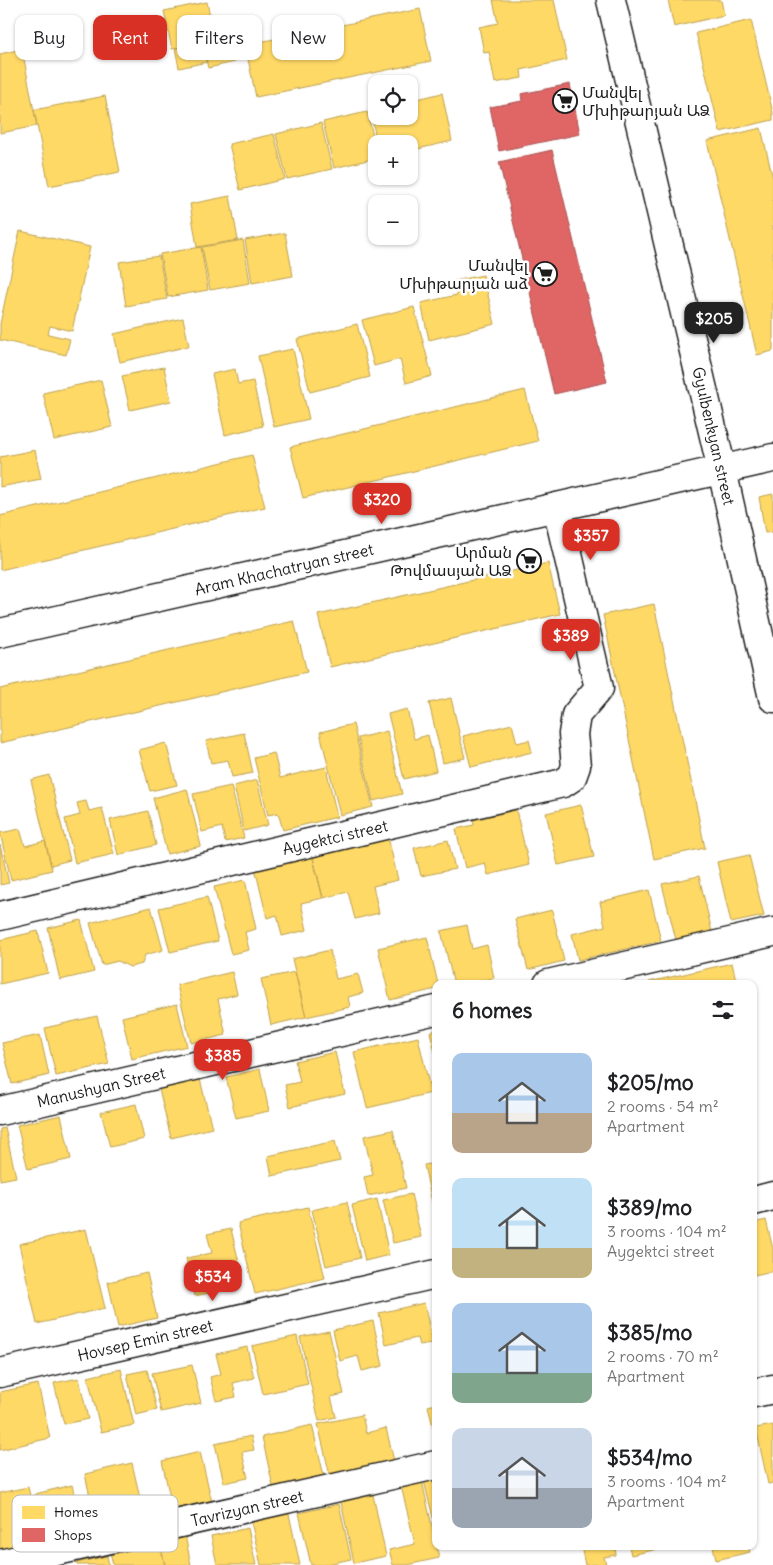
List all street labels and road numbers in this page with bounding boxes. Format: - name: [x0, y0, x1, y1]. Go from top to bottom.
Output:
- street label: Gyulbenkyan street: [688, 365, 740, 508]
- street label: Aram Khachatryan street: [193, 539, 376, 599]
- street label: Aygektci street: [280, 815, 390, 859]
- street label: Manushyan Street: [35, 1062, 168, 1111]
- street label: Hovsep Emin street: [75, 1315, 215, 1365]
- street label: Tavrizyan street: [189, 1485, 306, 1531]

